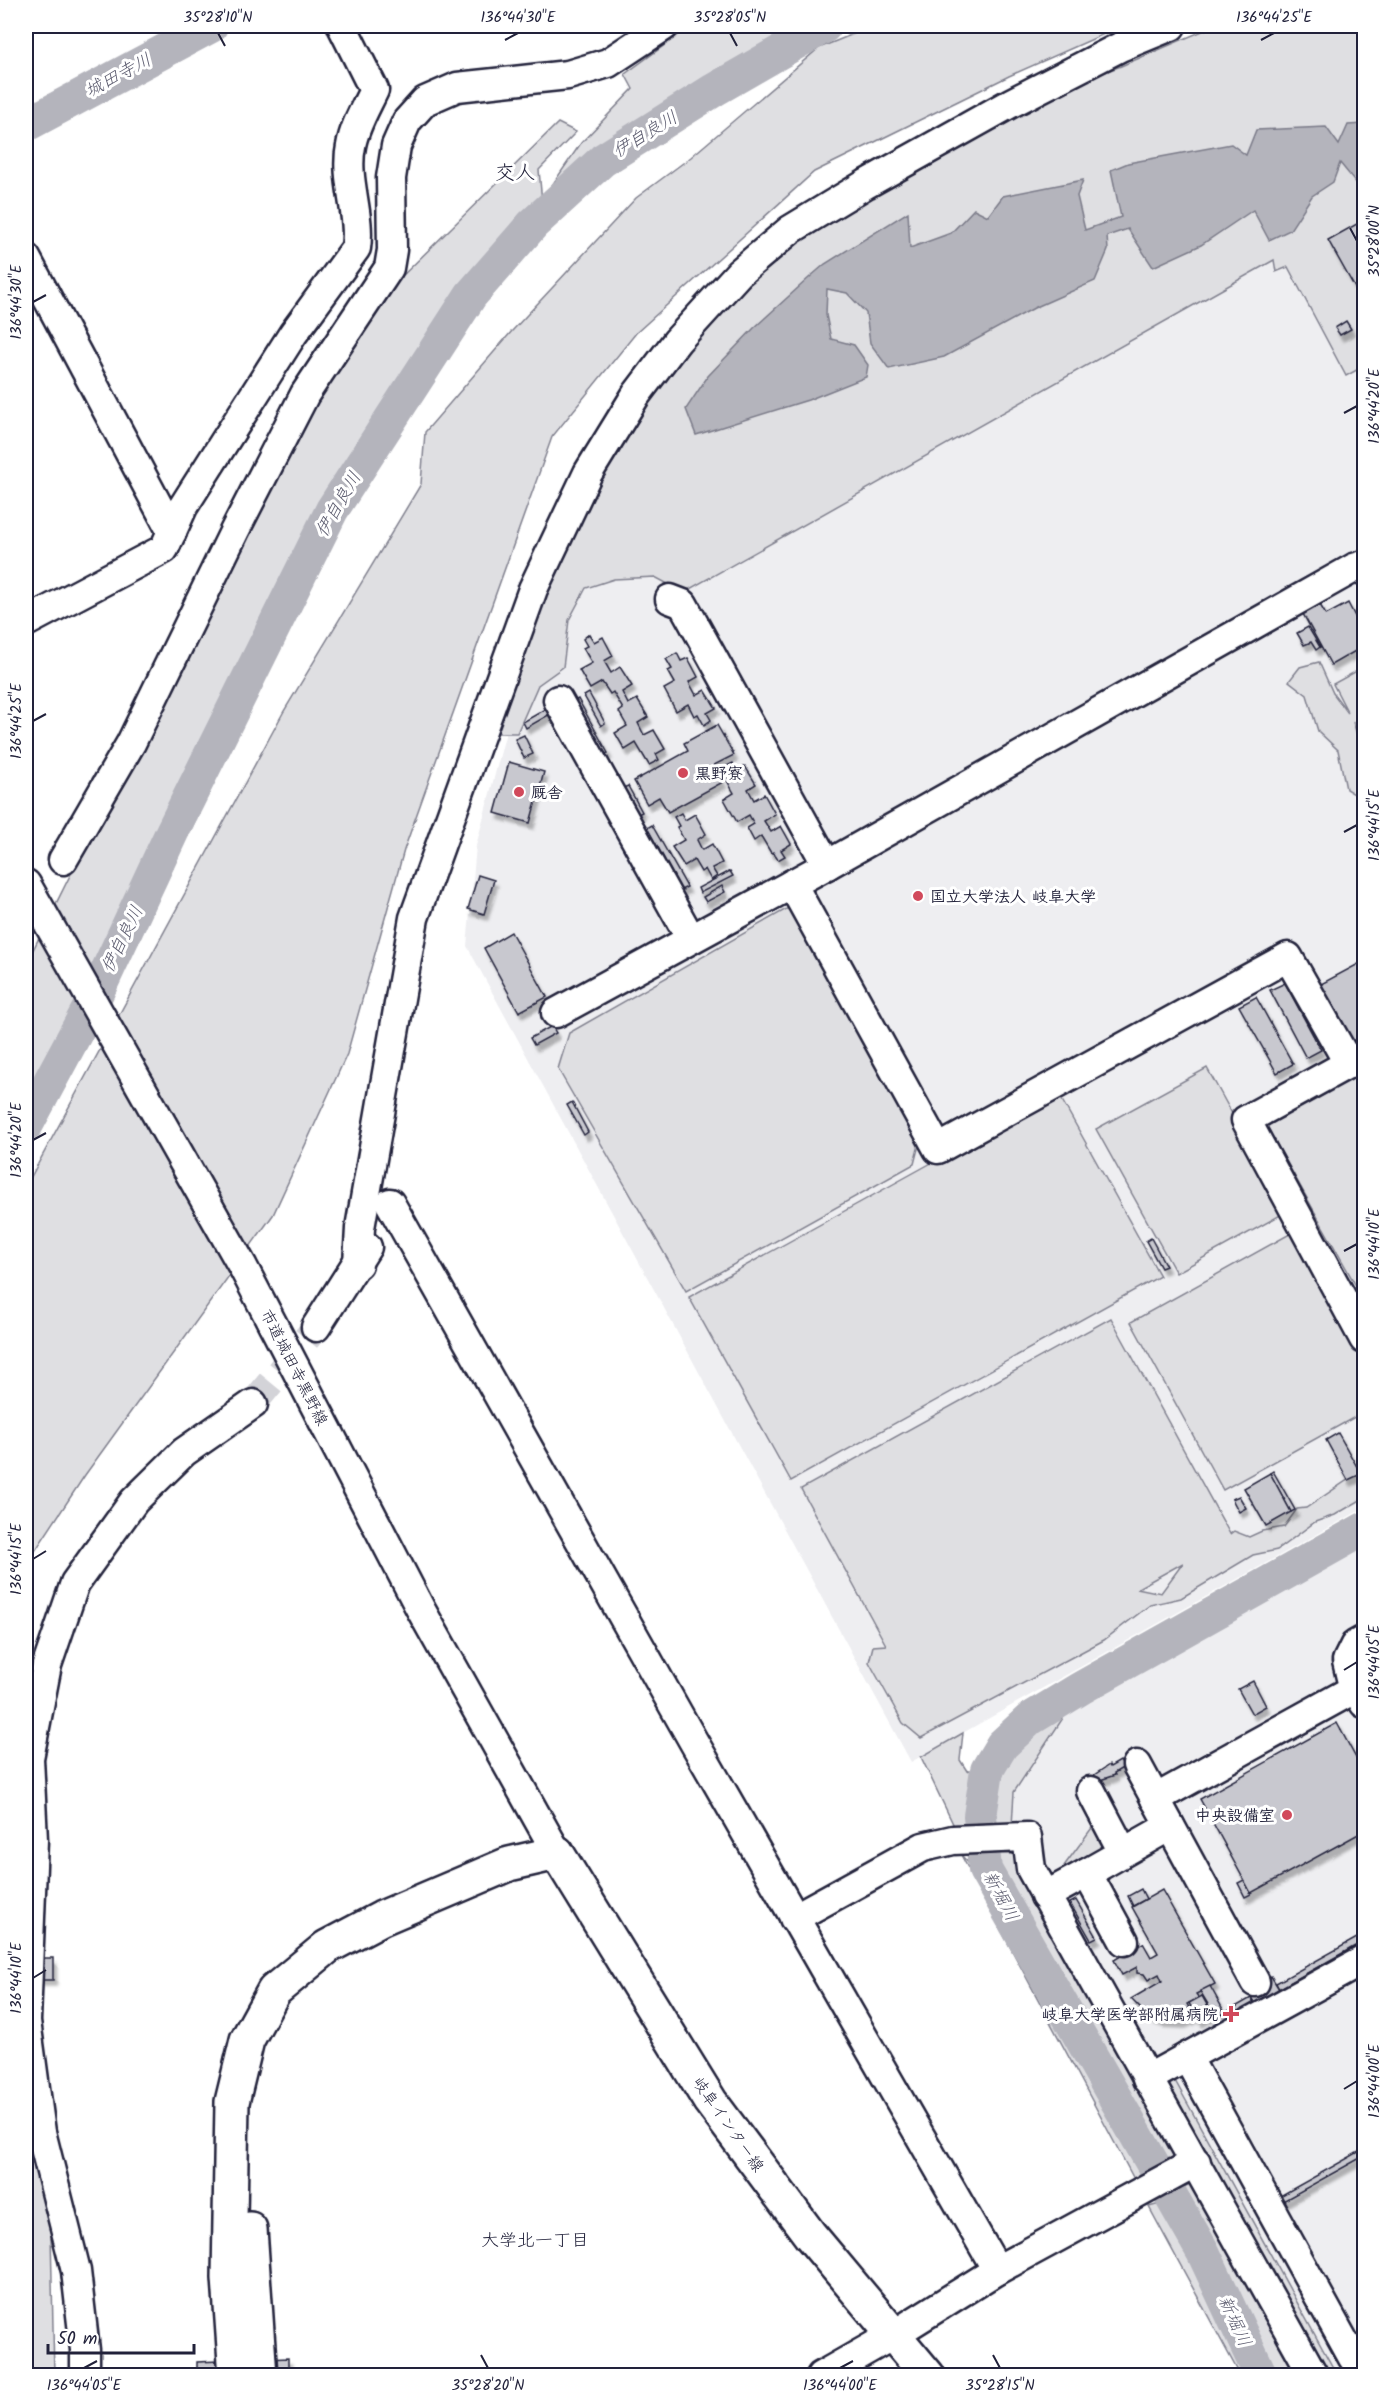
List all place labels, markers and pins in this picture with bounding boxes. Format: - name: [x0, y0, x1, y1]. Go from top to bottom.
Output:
- place label: 黒野寮: [695, 762, 743, 787]
- marker: 黒野寮: [676, 766, 690, 780]
- place label: 厩舎: [531, 781, 563, 806]
- marker: 厩舎: [512, 785, 526, 799]
- place label: 国立大学法人 岐阜大学: [930, 885, 1096, 910]
- marker: 国立大学法人 岐阜大学: [911, 889, 925, 903]
- place label: 中央設備室: [1195, 1804, 1275, 1829]
- marker: 中央設備室: [1280, 1808, 1294, 1822]
- place label: 岐阜大学医学部附属病院: [1042, 2003, 1218, 2028]
- marker: 岐阜大学医学部附属病院: [1222, 2005, 1240, 2023]

